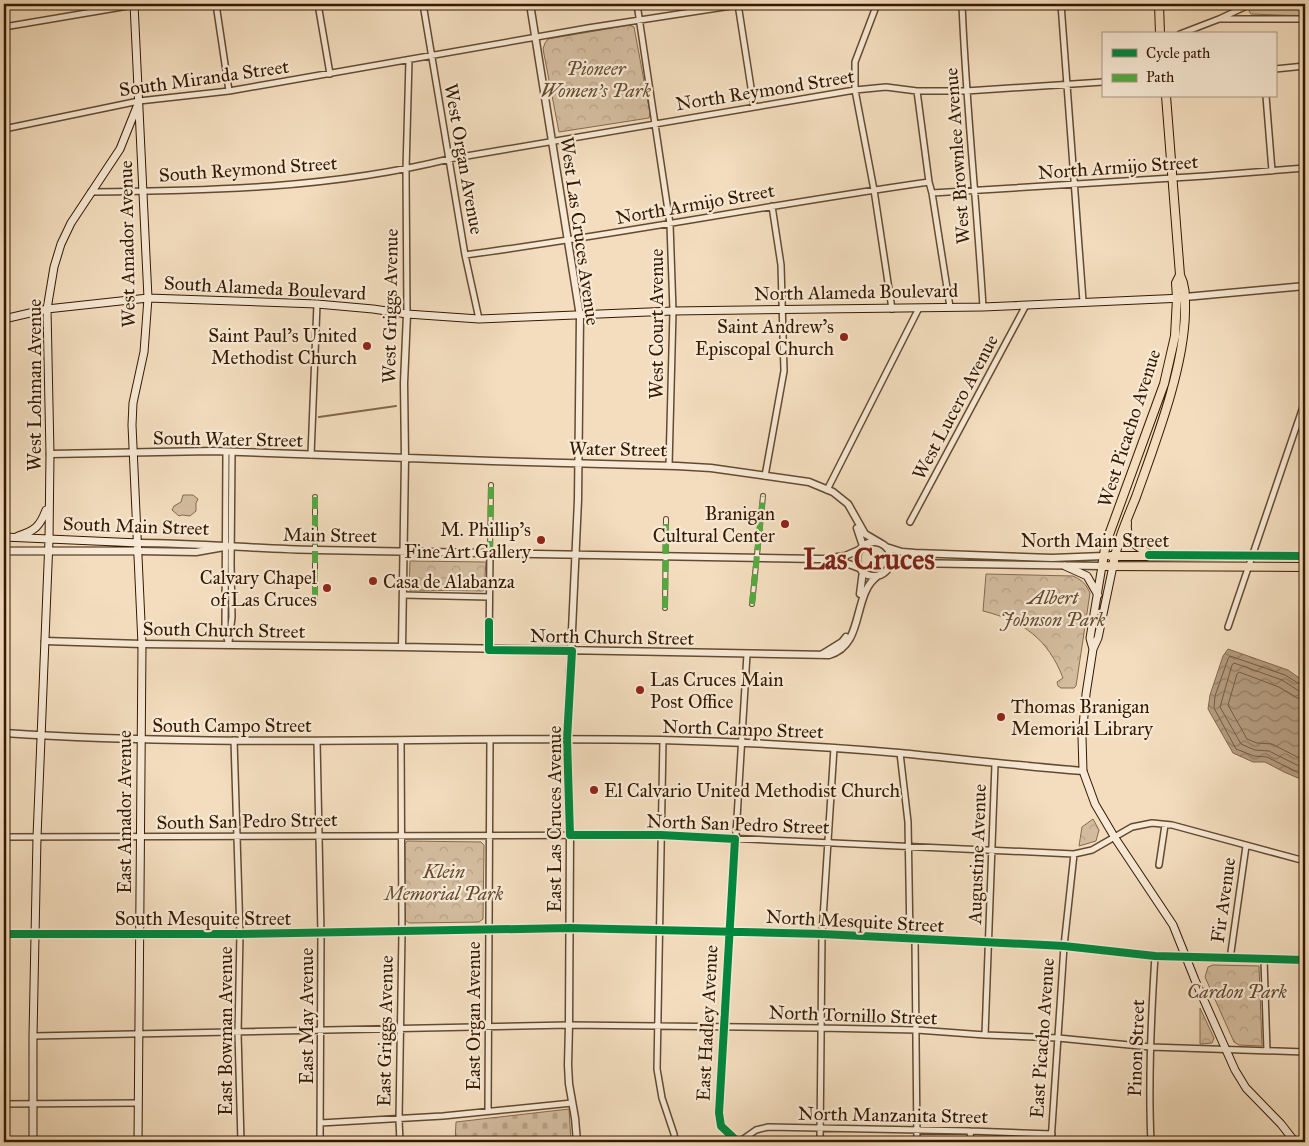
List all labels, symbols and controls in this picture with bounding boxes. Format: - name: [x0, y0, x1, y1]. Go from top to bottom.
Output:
- legend: [1102, 32, 1276, 98]
- text: Cycle path: [1146, 44, 1211, 62]
- street label: South Miranda Street: [118, 55, 291, 101]
- park label: Pioneer Women's Park: [541, 57, 652, 102]
- street label: North Reymond Street: [674, 64, 856, 115]
- street label: West Brownlee Avenue: [939, 67, 975, 245]
- text: Path: [1146, 68, 1175, 86]
- street label: West Organ Avenue: [438, 82, 489, 237]
- street label: West Las Cruces Avenue: [555, 135, 605, 327]
- street label: North Armijo Street: [1037, 150, 1199, 184]
- street label: South Reymond Street: [158, 151, 338, 187]
- street label: West Amador Avenue: [114, 160, 140, 328]
- street label: North Armijo Street: [614, 179, 776, 229]
- street label: West Griggs Avenue: [377, 228, 404, 384]
- street label: West Court Avenue: [645, 249, 668, 399]
- street label: South Alameda Boulevard: [163, 271, 367, 305]
- street label: North Alameda Boulevard: [754, 279, 959, 305]
- street label: West Lohman Avenue: [23, 299, 46, 471]
- place label: Saint Andrew's Episcopal Church: [695, 315, 834, 360]
- place label: Saint Paul's United Methodist Church: [208, 324, 357, 369]
- street label: West Lucero Avenue: [907, 330, 1003, 483]
- marker: Saint Andrew's Episcopal Church: [838, 331, 850, 343]
- marker: Saint Paul's United Methodist Church: [361, 340, 373, 352]
- street label: West Picacho Avenue: [1093, 346, 1165, 510]
- street label: South Water Street: [153, 426, 304, 452]
- street label: Water Street: [569, 437, 668, 461]
- place label: Branigan Cultural Center: [653, 502, 776, 547]
- street label: South Main Street: [62, 512, 210, 540]
- place label: M. Phillip's Fine Art Gallery: [404, 518, 532, 563]
- marker: Branigan Cultural Center: [779, 518, 791, 530]
- street label: Main Street: [283, 523, 378, 547]
- street label: North Main Street: [1021, 529, 1169, 552]
- marker: M. Phillip's Fine Art Gallery: [535, 534, 547, 546]
- district label: Las Cruces: [803, 542, 935, 577]
- place label: Calvary Chapel of Las Cruces: [200, 566, 318, 611]
- place label: Casa de Alabanza: [383, 570, 516, 593]
- marker: Casa de Alabanza: [367, 575, 379, 587]
- marker: Calvary Chapel of Las Cruces: [321, 582, 333, 594]
- park label: Albert Johnson Park: [999, 586, 1106, 631]
- street label: South Church Street: [143, 617, 306, 643]
- street label: North Church Street: [530, 624, 695, 650]
- place label: Las Cruces Main Post Office: [650, 668, 783, 713]
- marker: Las Cruces Main Post Office: [634, 684, 646, 696]
- place label: Thomas Branigan Memorial Library: [1011, 695, 1154, 740]
- marker: Thomas Branigan Memorial Library: [995, 711, 1007, 723]
- street label: South Campo Street: [152, 714, 312, 737]
- street label: North Campo Street: [662, 715, 824, 743]
- street label: East Las Cruces Avenue: [543, 726, 566, 912]
- street label: East Amador Avenue: [113, 730, 136, 894]
- place label: El Calvario United Methodist Church: [604, 779, 900, 802]
- marker: El Calvario United Methodist Church: [588, 784, 600, 796]
- street label: Augustine Avenue: [963, 784, 992, 925]
- street label: South San Pedro Street: [156, 808, 338, 834]
- street label: North San Pedro Street: [646, 809, 830, 839]
- street label: Fir Avenue: [1206, 856, 1240, 944]
- park label: Klein Memorial Park: [383, 860, 504, 905]
- street label: North Mesquite Street: [765, 905, 945, 938]
- street label: South Mesquite Street: [115, 907, 292, 931]
- street label: East Organ Avenue: [462, 941, 486, 1091]
- street label: East Hadley Avenue: [691, 944, 723, 1102]
- street label: East Bowman Avenue: [214, 946, 237, 1116]
- street label: East May Avenue: [295, 948, 318, 1084]
- street label: East Griggs Avenue: [372, 955, 399, 1107]
- street label: East Picacho Avenue: [1025, 957, 1059, 1119]
- park label: Cardon Park: [1187, 980, 1288, 1003]
- street label: Pinon Street: [1123, 999, 1149, 1097]
- street label: North Tornillo Street: [768, 1001, 938, 1029]
- street label: North Manzanita Street: [798, 1102, 989, 1128]

